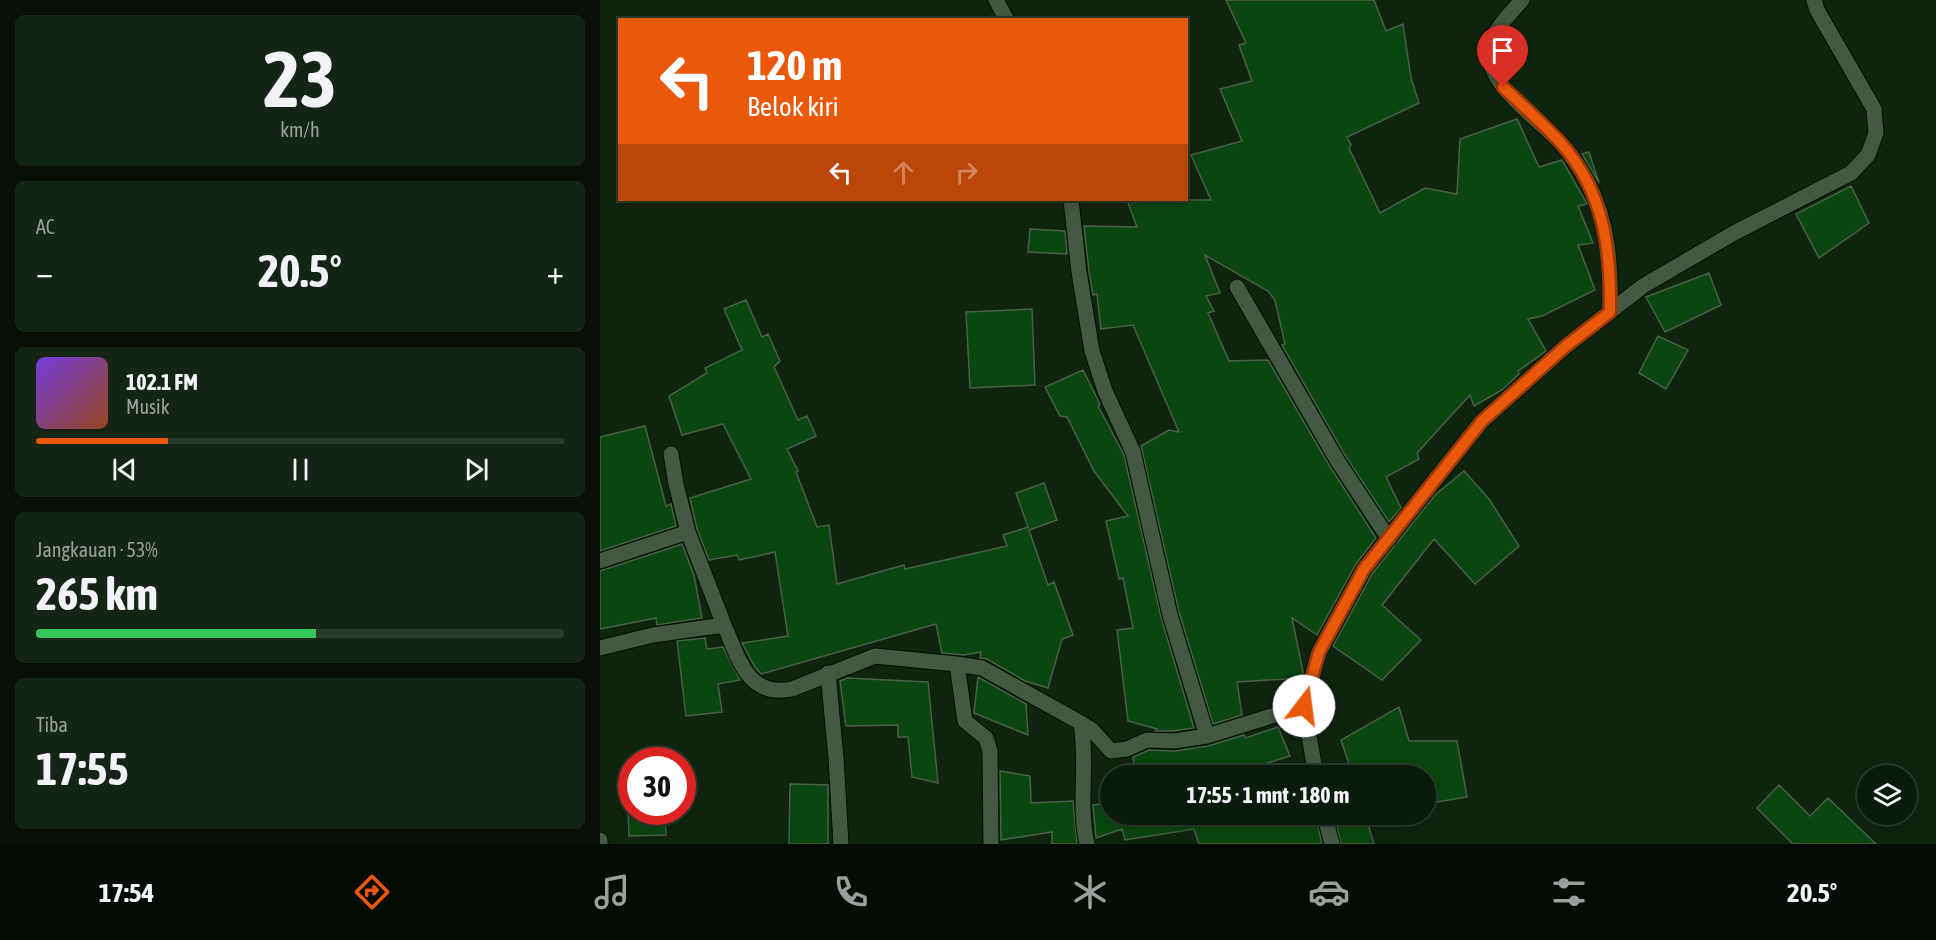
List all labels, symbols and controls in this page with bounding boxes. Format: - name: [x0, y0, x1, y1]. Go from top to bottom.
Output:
- pin: [1477, 25, 1528, 87]
- text: 23: [263, 34, 337, 124]
- icon: arrive: [1486, 34, 1519, 67]
- text: 120 m: [747, 41, 842, 89]
- icon: left: [648, 42, 726, 120]
- text: Belok kiri: [747, 91, 839, 122]
- text: km/h: [280, 118, 320, 141]
- icon: left: [824, 156, 857, 189]
- icon: ahead: [887, 156, 920, 189]
- icon: right: [950, 156, 983, 189]
- text: AC: [36, 215, 55, 238]
- text: 20.5°: [258, 245, 342, 297]
- text: −: [36, 253, 53, 291]
- text: +: [547, 253, 564, 291]
- text: 102.1 FM: [126, 369, 198, 395]
- text: Musik: [126, 395, 170, 418]
- icon: previous: [108, 453, 141, 486]
- icon: pause: [284, 453, 317, 486]
- icon: next: [460, 453, 493, 486]
- text: Jangkauan · 53%: [36, 538, 158, 561]
- text: 265 km: [36, 568, 158, 620]
- position arrow: [1272, 674, 1336, 738]
- text: Tiba: [36, 713, 68, 736]
- text: 17:55: [36, 743, 129, 795]
- speed limit sign: 30: [618, 747, 696, 825]
- map controls: [1857, 765, 1917, 825]
- button: layers: [1857, 765, 1917, 825]
- text: 17:55 · 1 mnt · 180 m: [1187, 782, 1349, 808]
- icon: directions: [351, 871, 393, 913]
- icon: music: [591, 871, 633, 913]
- icon: phone: [830, 871, 872, 913]
- icon: climate: [1069, 871, 1111, 913]
- icon: car: [1308, 871, 1350, 913]
- icon: filters: [1548, 871, 1590, 913]
- text: 17:54: [99, 877, 154, 908]
- text: 20.5°: [1787, 877, 1837, 908]

